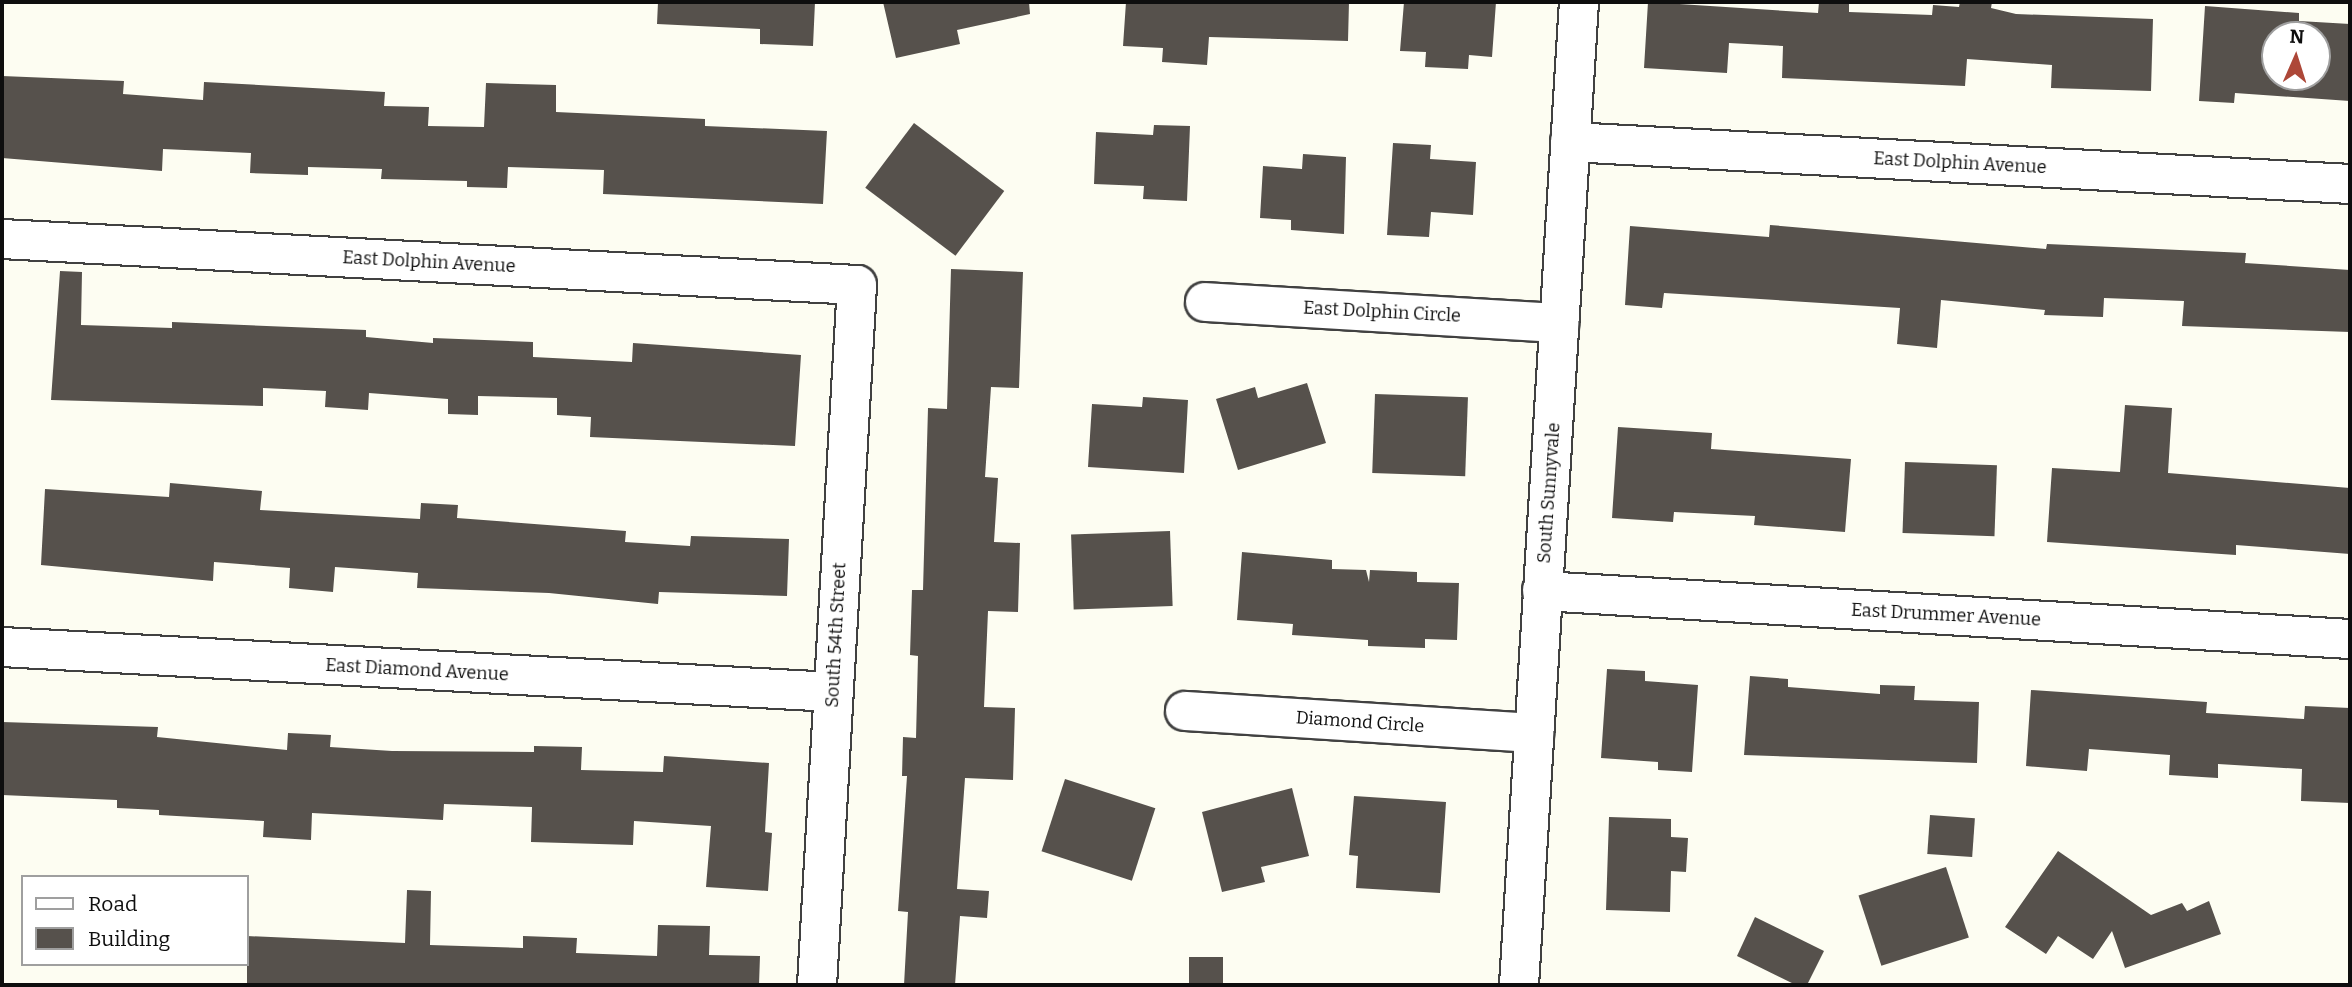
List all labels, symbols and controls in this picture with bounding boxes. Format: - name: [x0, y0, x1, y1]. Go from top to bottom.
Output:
- north arrow: [2261, 21, 2331, 91]
- text: N: [2289, 25, 2305, 48]
- street label: East Dolphin Avenue: [1873, 148, 2047, 178]
- street label: East Dolphin Avenue: [342, 247, 516, 277]
- street label: East Dolphin Circle: [1303, 297, 1461, 327]
- street label: South Sunnyvale: [1533, 422, 1565, 564]
- street label: South 54th Street: [821, 562, 851, 708]
- street label: East Drummer Avenue: [1851, 599, 2041, 631]
- street label: East Diamond Avenue: [325, 654, 509, 686]
- street label: Diamond Circle: [1295, 707, 1425, 737]
- legend: [21, 875, 248, 966]
- text: Road: [88, 891, 137, 917]
- text: Building: [88, 926, 170, 952]

